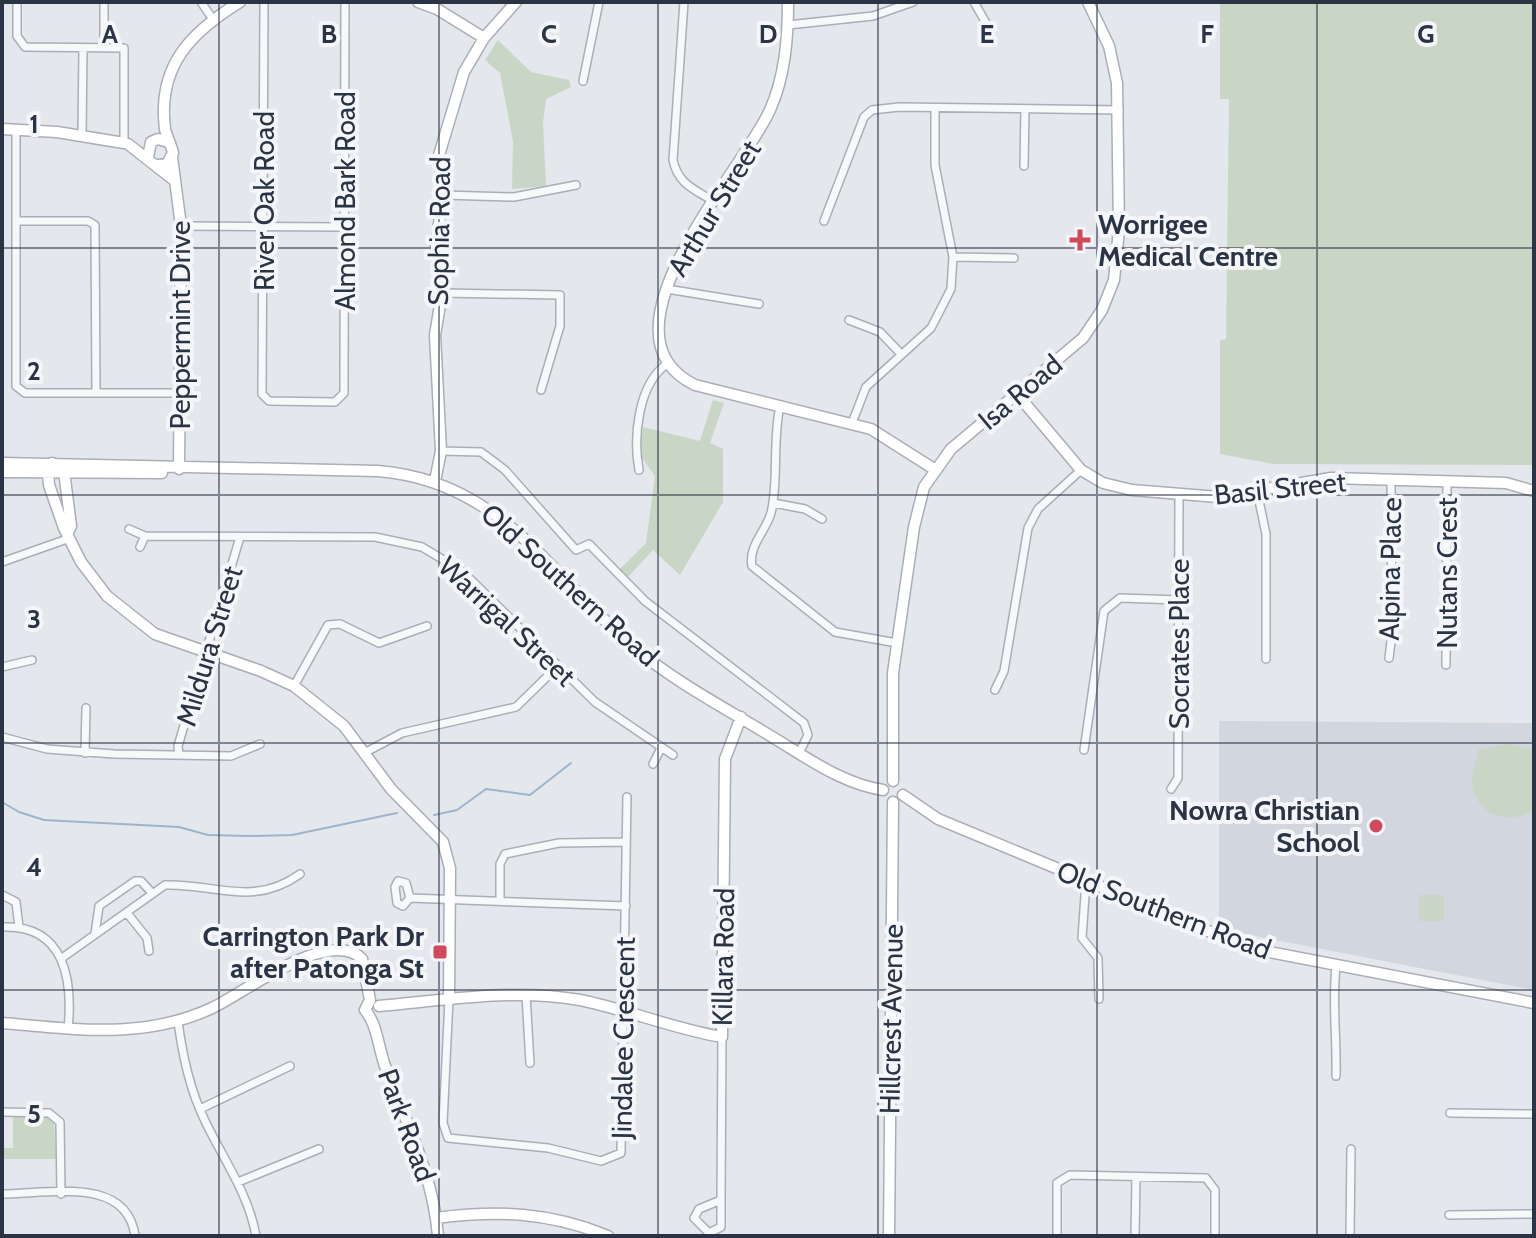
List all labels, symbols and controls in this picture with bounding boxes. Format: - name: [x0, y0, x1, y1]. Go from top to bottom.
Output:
- text: A: [102, 18, 119, 50]
- text: B: [321, 18, 337, 50]
- text: C: [541, 18, 557, 50]
- text: D: [759, 18, 777, 50]
- text: E: [980, 18, 994, 50]
- text: F: [1200, 18, 1214, 50]
- text: G: [1417, 18, 1435, 50]
- street label: Almond Bark Road: [328, 91, 362, 311]
- text: 1: [29, 108, 39, 140]
- street label: River Oak Road: [247, 111, 281, 291]
- street label: Arthur Street: [660, 134, 768, 282]
- street label: Sophia Road: [421, 156, 457, 306]
- place label: Worrigee Medical Centre: [1098, 207, 1278, 273]
- street label: Peppermint Drive: [163, 221, 197, 429]
- marker: Worrigee Medical Centre: [1069, 229, 1091, 251]
- street label: Isa Road: [971, 347, 1069, 437]
- text: 2: [27, 355, 41, 387]
- street label: Basil Street: [1212, 464, 1348, 512]
- street label: Old Southern Road: [474, 497, 666, 673]
- street label: Alpina Place: [1372, 497, 1408, 641]
- street label: Nutans Crest: [1430, 497, 1464, 649]
- street label: Warrigal Street: [432, 549, 582, 693]
- street label: Socrates Place: [1162, 559, 1196, 729]
- street label: Mildura Street: [169, 562, 249, 730]
- text: 3: [27, 603, 41, 635]
- place label: Nowra Christian School: [1169, 793, 1360, 859]
- marker: Nowra Christian School: [1367, 817, 1385, 835]
- text: 4: [26, 851, 42, 883]
- street label: Old Southern Road: [1052, 854, 1276, 966]
- street label: Killara Road: [705, 888, 741, 1026]
- place label: Carrington Park Dr after Patonga St: [202, 919, 425, 985]
- street label: Hillcrest Avenue: [872, 924, 910, 1114]
- street label: Jindalee Crescent: [604, 937, 642, 1140]
- marker: Carrington Park Dr after Patonga St: [431, 943, 449, 961]
- street label: Park Road: [371, 1064, 443, 1186]
- text: 5: [27, 1098, 41, 1130]

